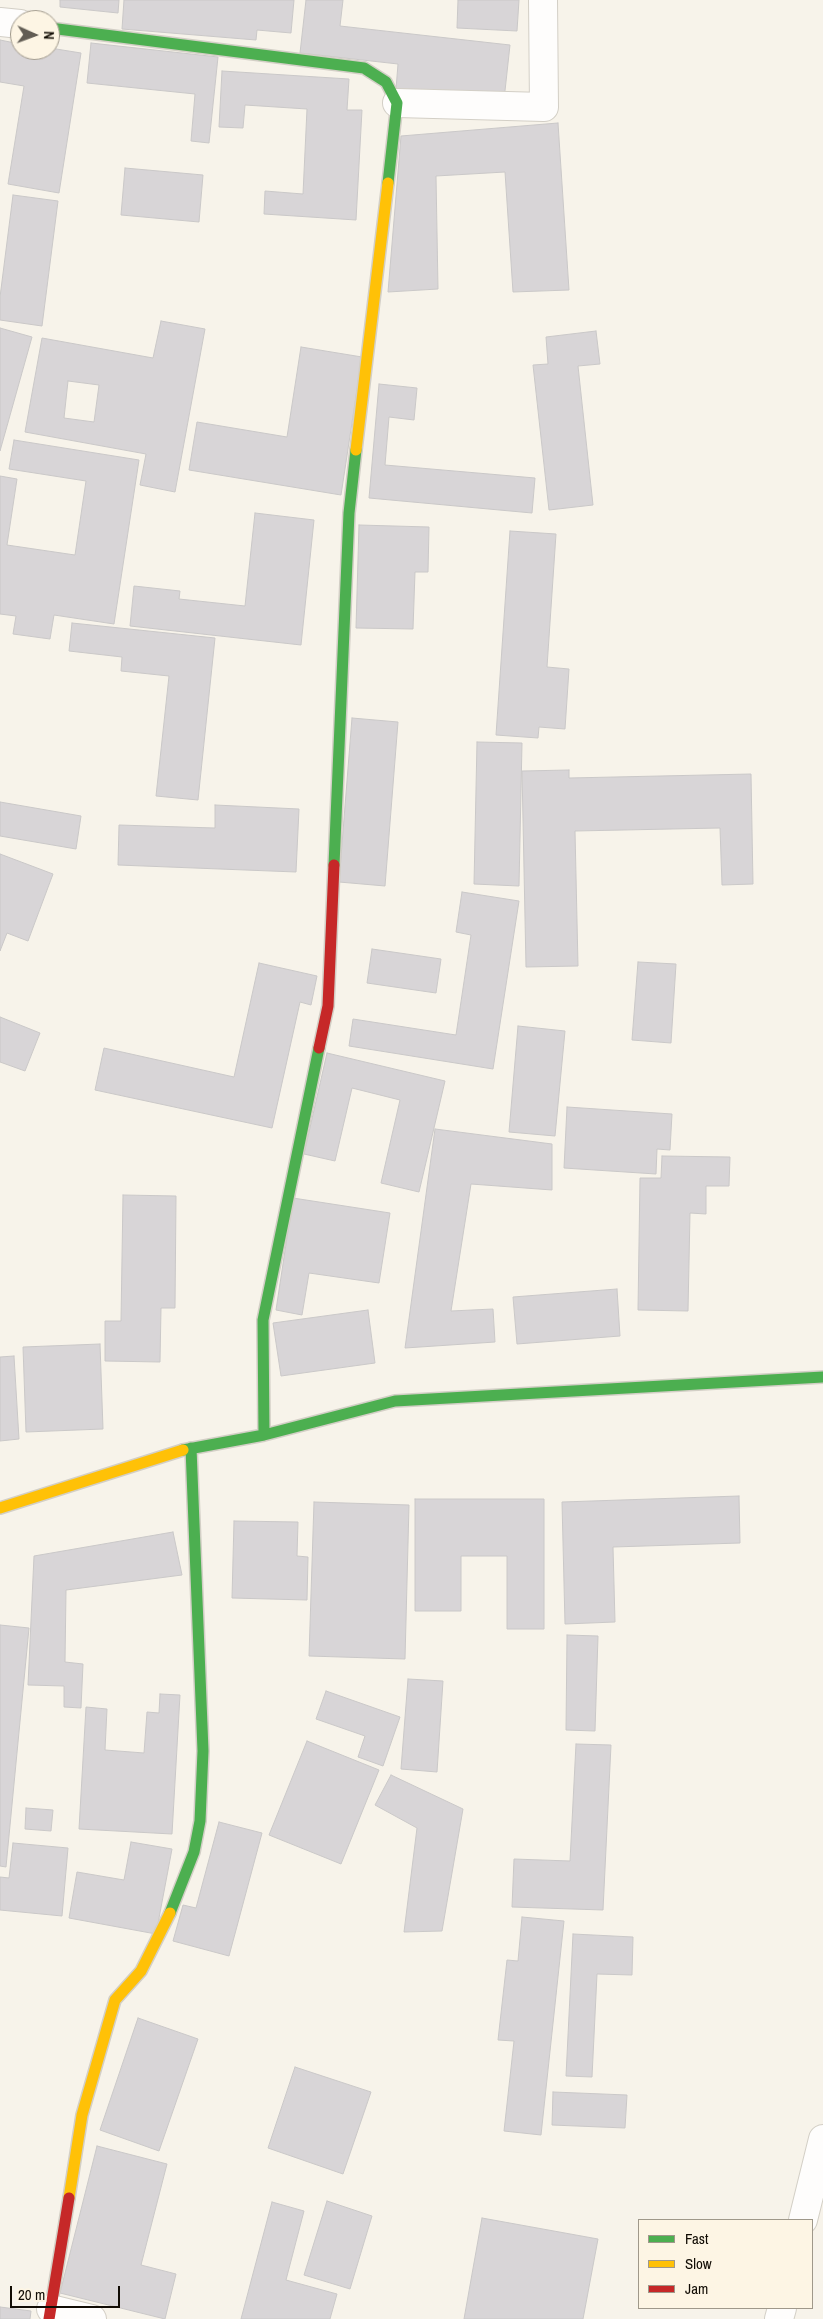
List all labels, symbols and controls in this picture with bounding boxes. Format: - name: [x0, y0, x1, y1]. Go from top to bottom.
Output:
- north arrow: [10, 10, 60, 60]
- text: N: [40, 31, 58, 40]
- legend: [638, 2219, 813, 2309]
- text: Fast: [685, 2228, 708, 2249]
- text: Slow: [685, 2253, 712, 2274]
- scale bar: [12, 2276, 122, 2308]
- text: Jam: [685, 2278, 708, 2299]
- text: 20 m: [18, 2284, 45, 2305]

